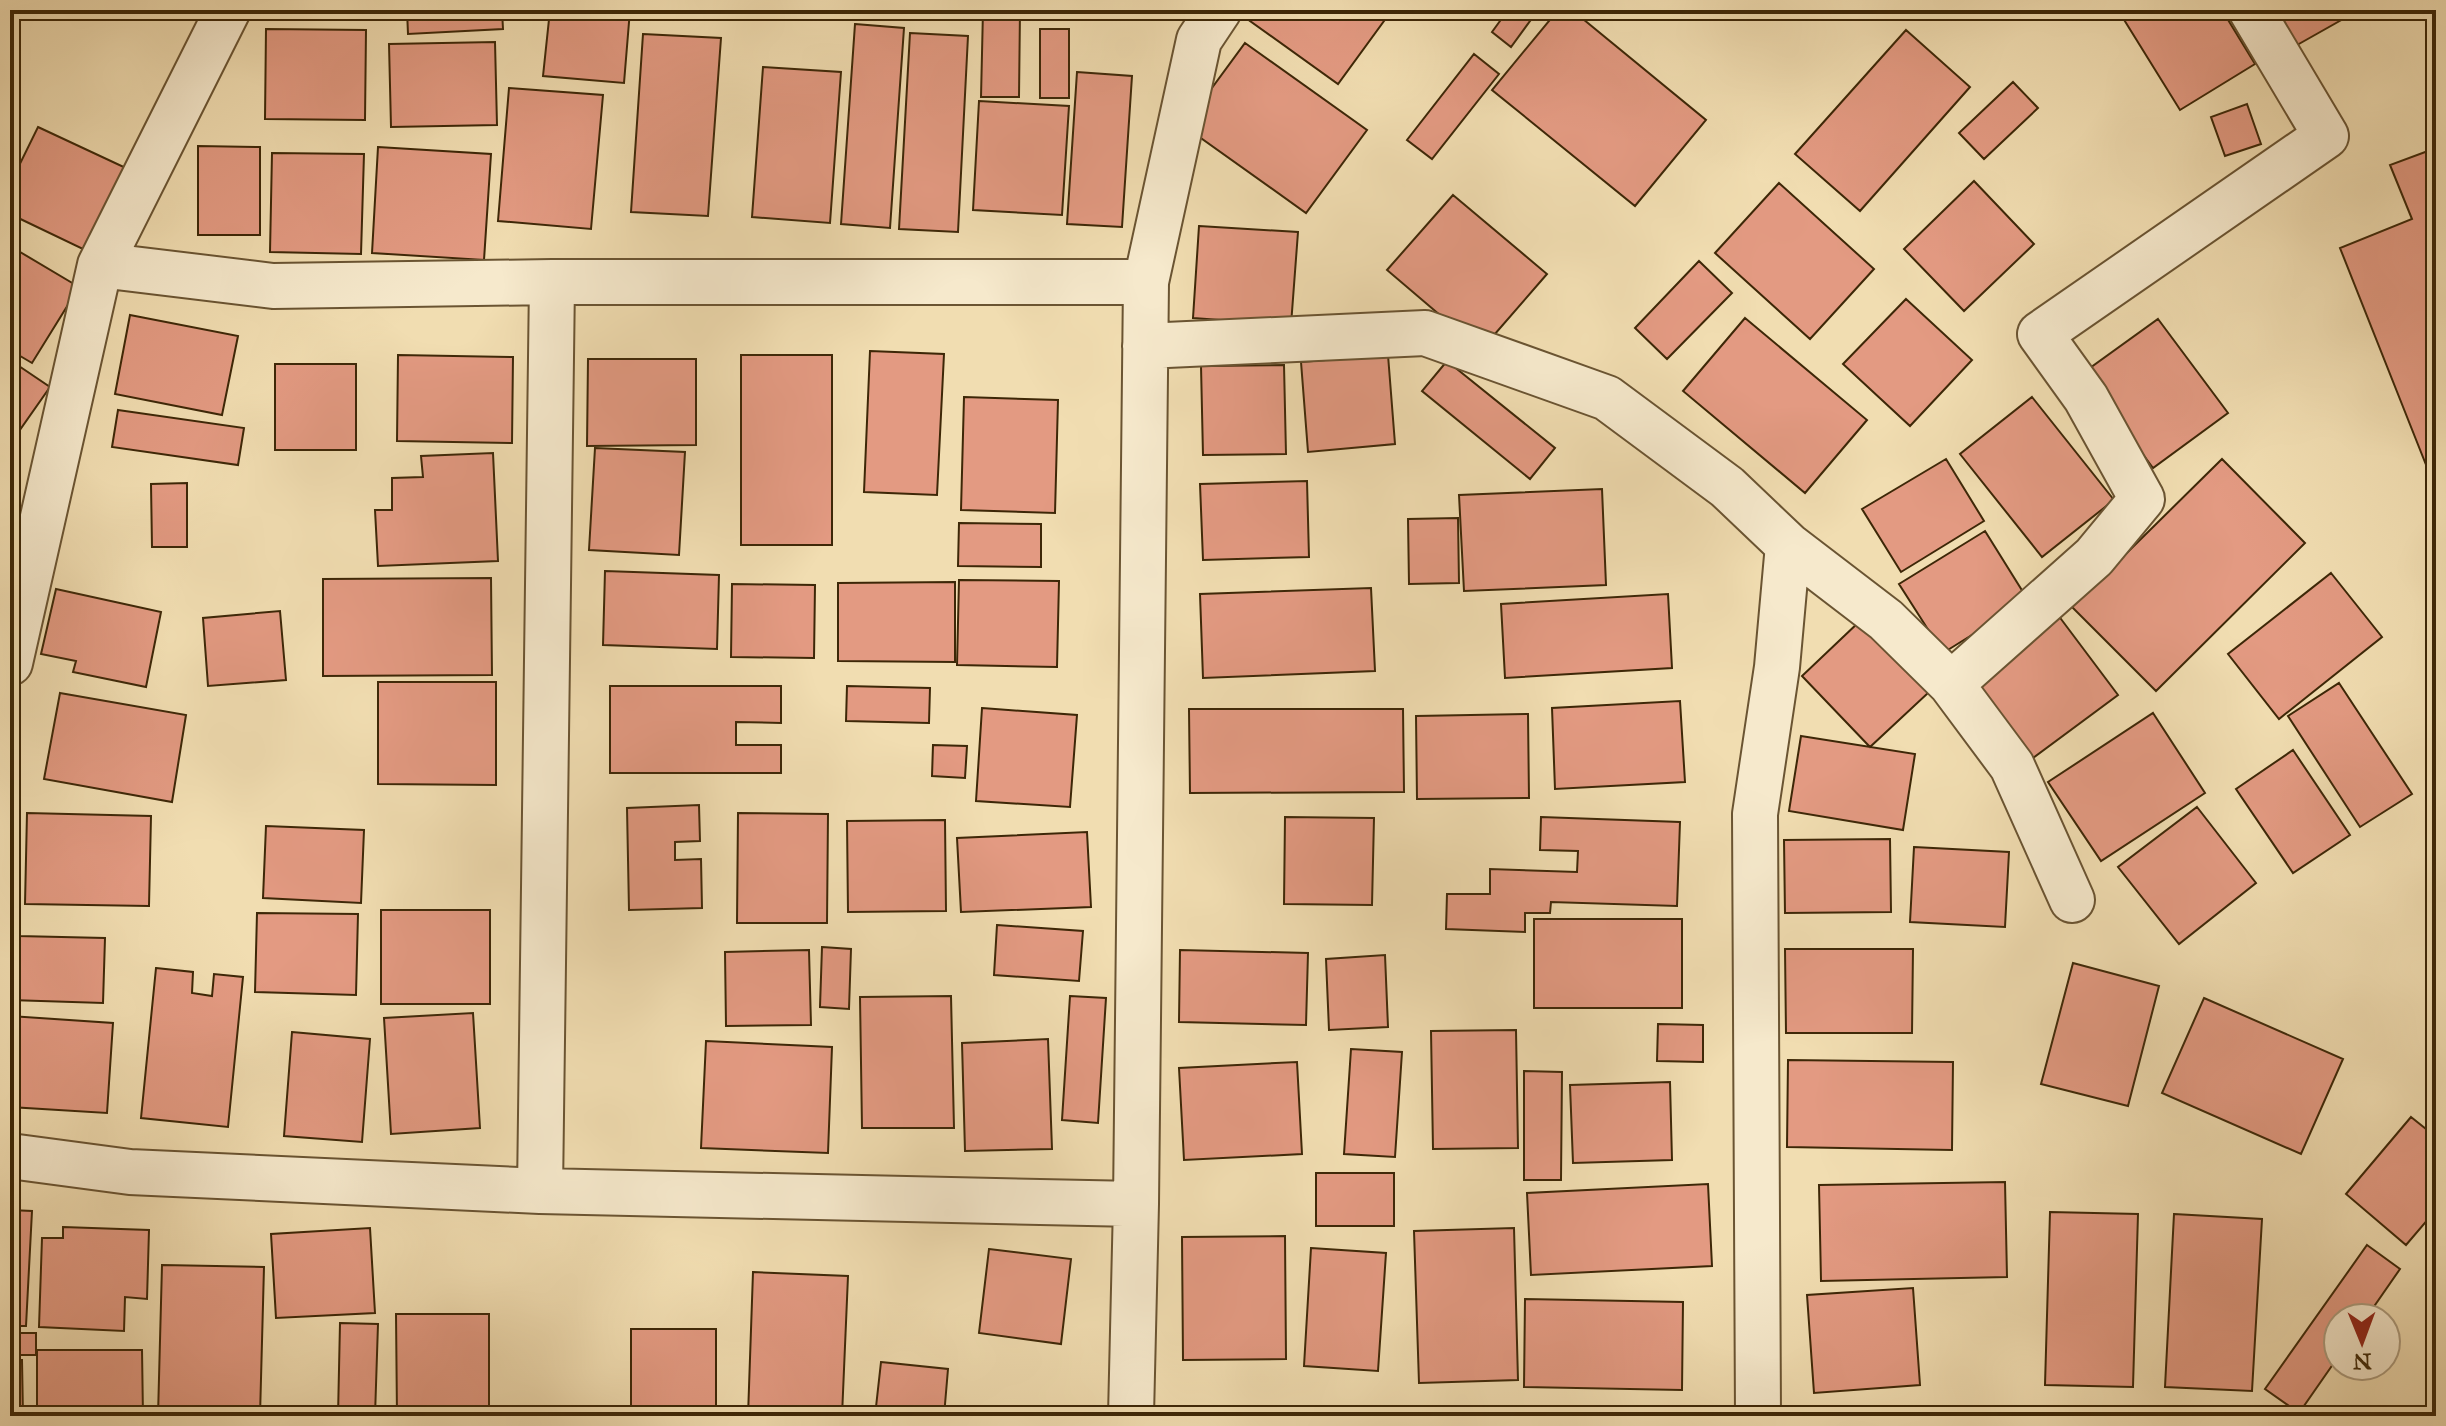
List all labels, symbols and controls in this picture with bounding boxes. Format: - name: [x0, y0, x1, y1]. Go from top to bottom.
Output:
- north arrow: [2322, 1302, 2402, 1382]
- text: N: [2352, 1348, 2372, 1375]

